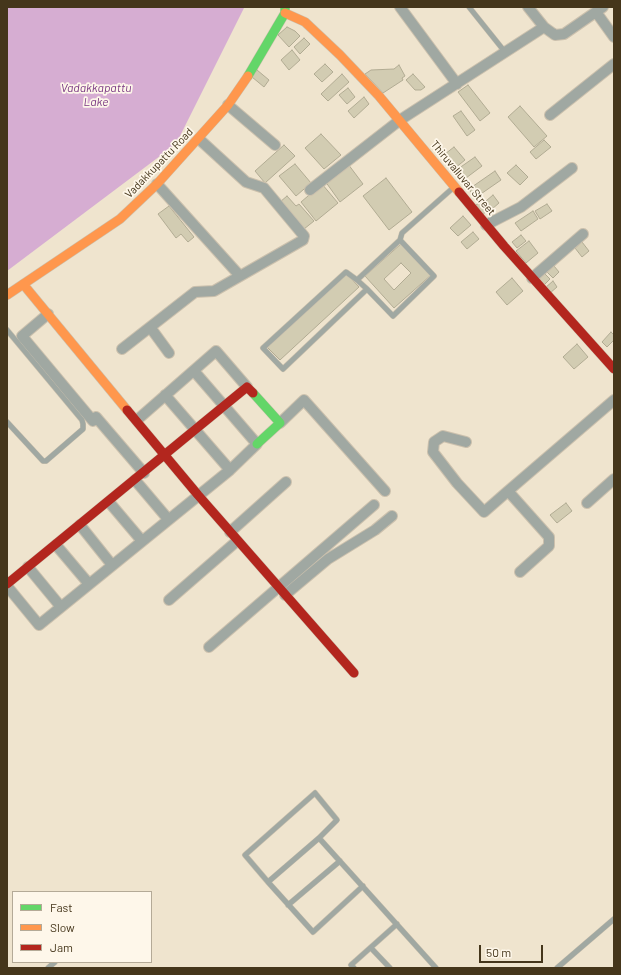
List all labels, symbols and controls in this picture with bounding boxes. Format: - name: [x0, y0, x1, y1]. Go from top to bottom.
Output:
- water label: Vadakkapattu Lake: [61, 81, 131, 109]
- street label: Vadakkupattu Road: [122, 125, 196, 201]
- street label: Thiruvalluvar Street: [428, 138, 498, 218]
- legend: [12, 891, 152, 963]
- text: Fast: [50, 900, 73, 914]
- text: Slow: [50, 920, 75, 934]
- scale bar: [481, 937, 545, 963]
- text: Jam: [50, 940, 73, 954]
- text: 50 m: [486, 945, 511, 959]

